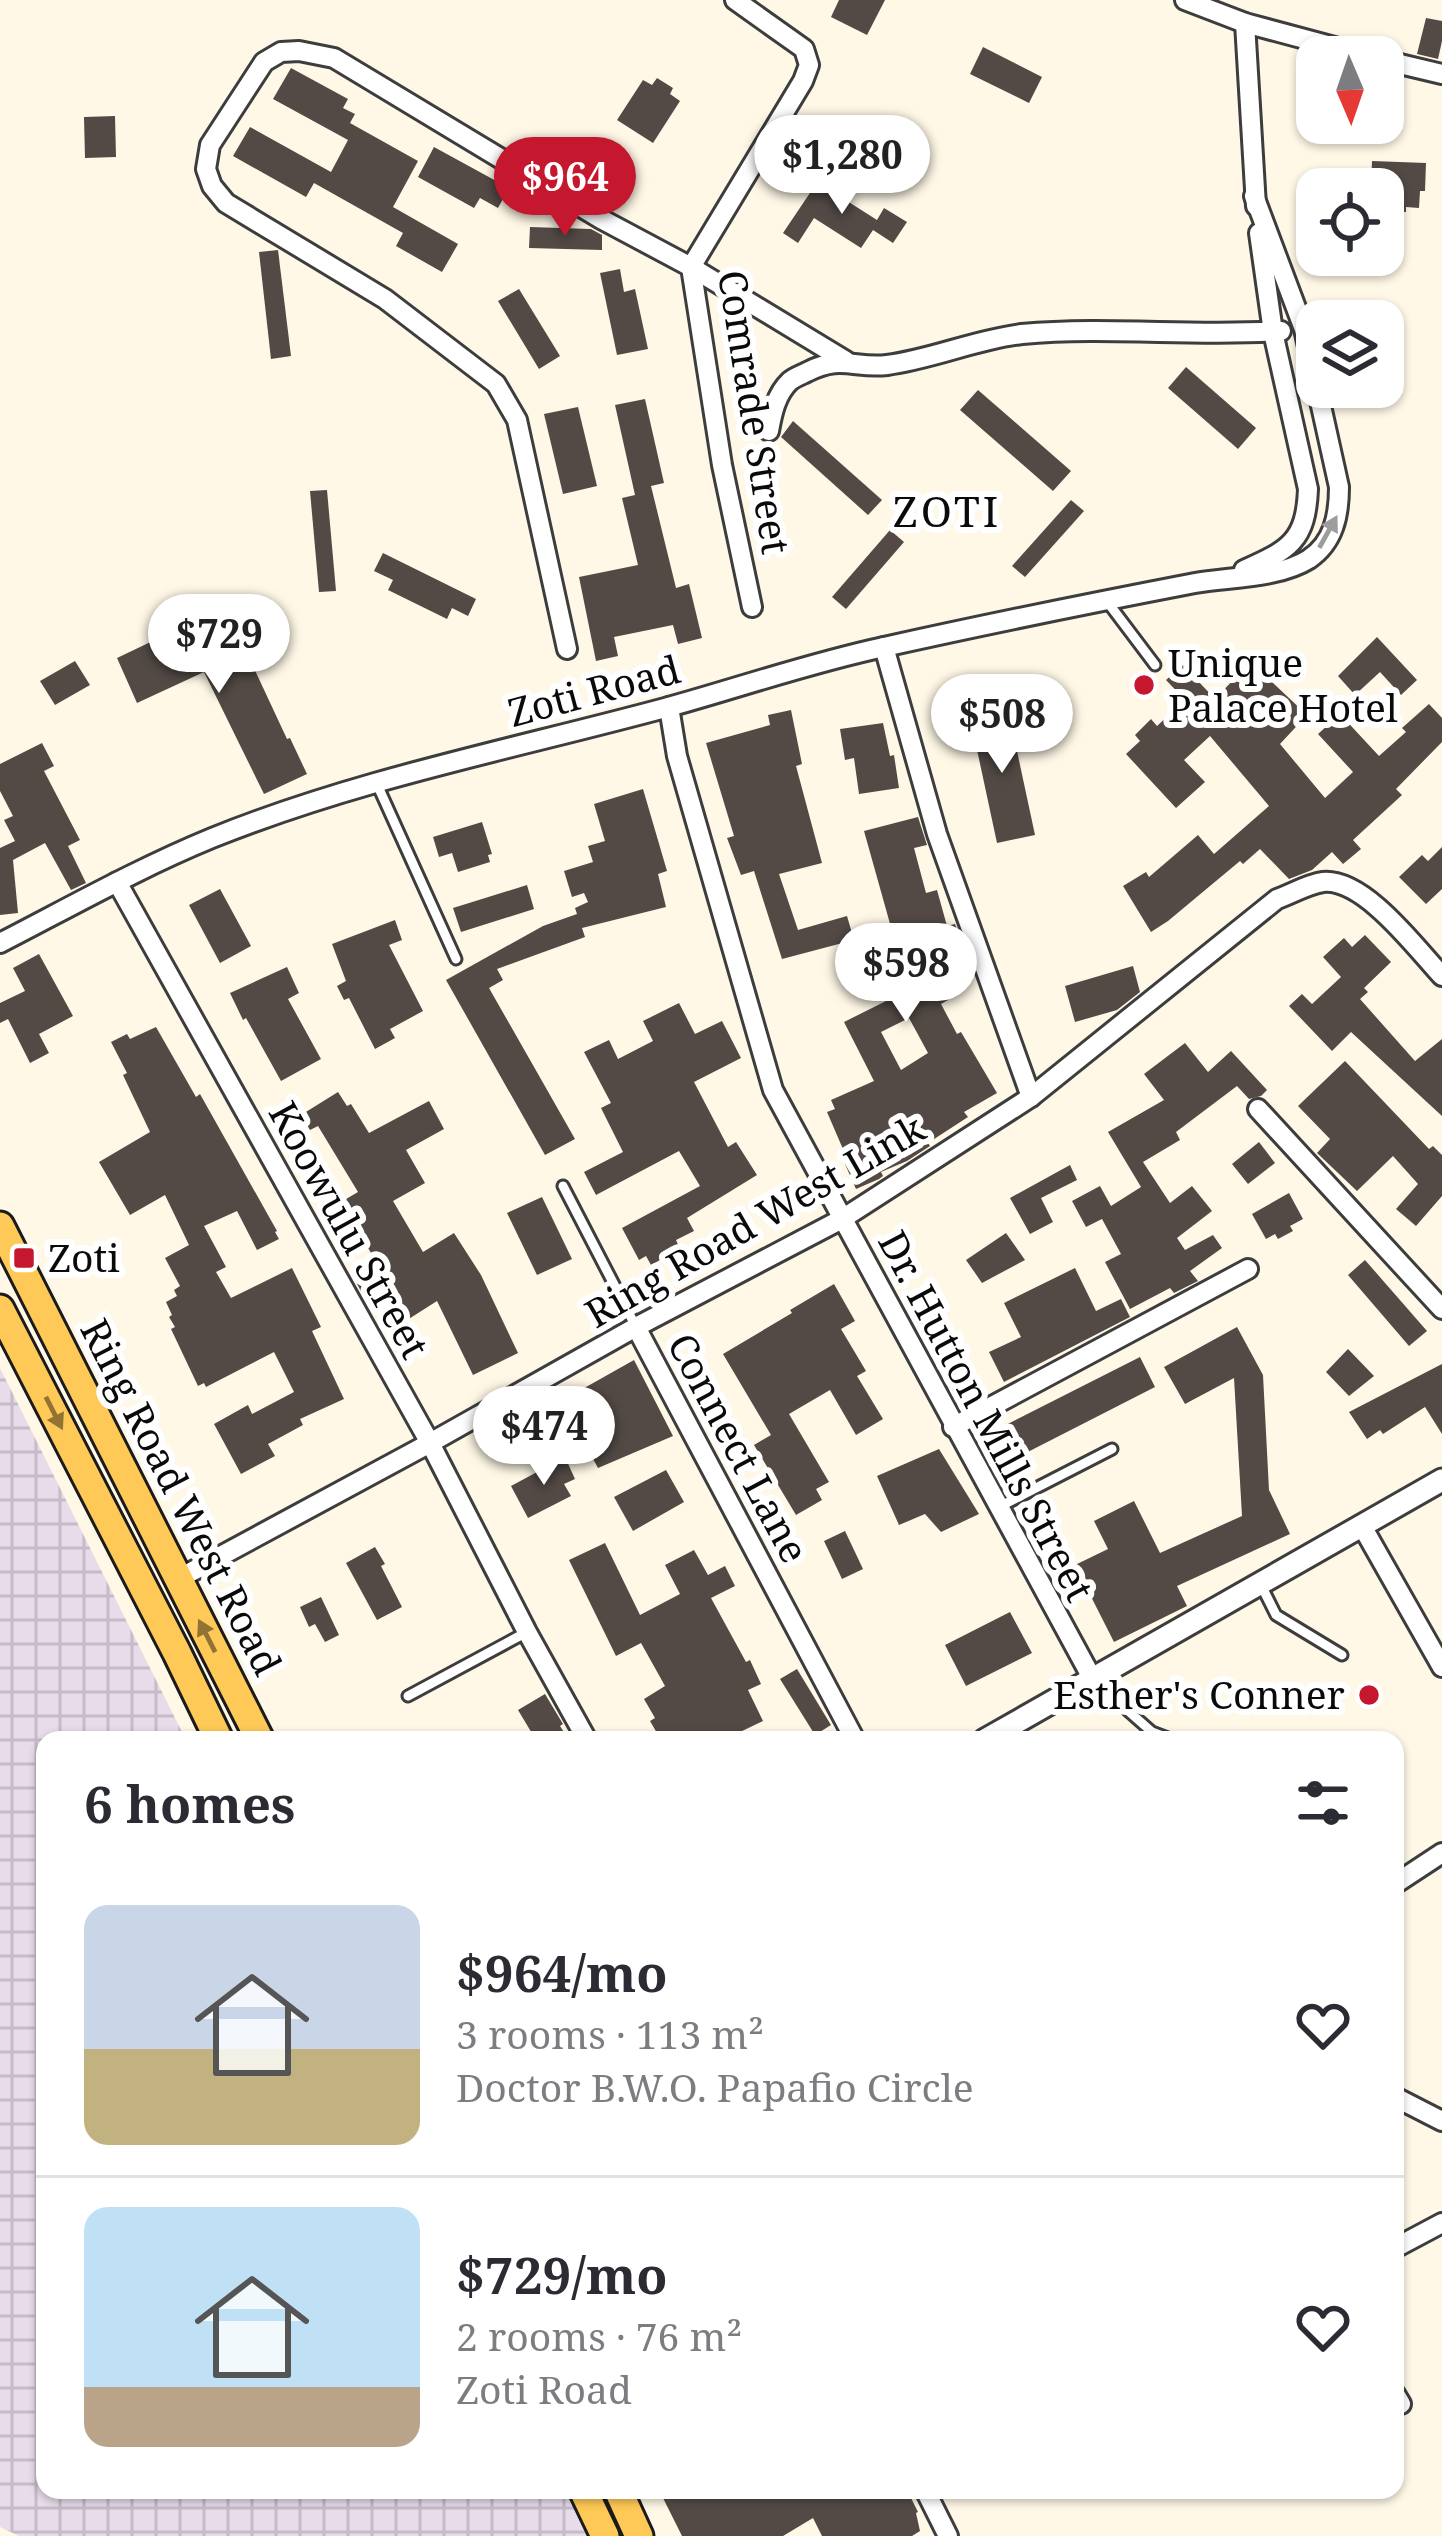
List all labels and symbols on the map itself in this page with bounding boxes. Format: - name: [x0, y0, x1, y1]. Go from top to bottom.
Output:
- north arrow: [1296, 36, 1404, 144]
- pin: $1,280: [744, 115, 940, 217]
- pin: $964: [494, 137, 636, 239]
- street label: Comrade Street: [707, 266, 804, 557]
- district label: ZOTI: [893, 482, 1001, 539]
- one-way arrow: [1317, 515, 1338, 549]
- pin: $729: [148, 594, 290, 696]
- place label: Unique Palace Hotel: [1168, 635, 1398, 733]
- street label: Zoti Road: [502, 641, 685, 738]
- marker: Unique Palace Hotel: [1131, 672, 1157, 698]
- pin: $508: [931, 674, 1073, 776]
- pin: $598: [835, 923, 977, 1025]
- street label: Koowulu Street: [258, 1091, 443, 1367]
- street label: Ring Road West Link: [575, 1101, 934, 1339]
- street label: Dr. Hutton Mills Street: [867, 1221, 1107, 1610]
- place label: Zoti: [48, 1230, 120, 1283]
- marker: Zoti: [11, 1245, 37, 1271]
- street label: Ring Road West Road: [69, 1309, 295, 1684]
- street label: Connect Lane: [657, 1323, 822, 1571]
- pin: $474: [473, 1386, 615, 1488]
- one-way arrow: [43, 1396, 63, 1430]
- one-way arrow: [197, 1618, 217, 1653]
- place label: Esther's Conner: [1053, 1667, 1345, 1720]
- marker: Esther's Conner: [1356, 1682, 1382, 1708]

